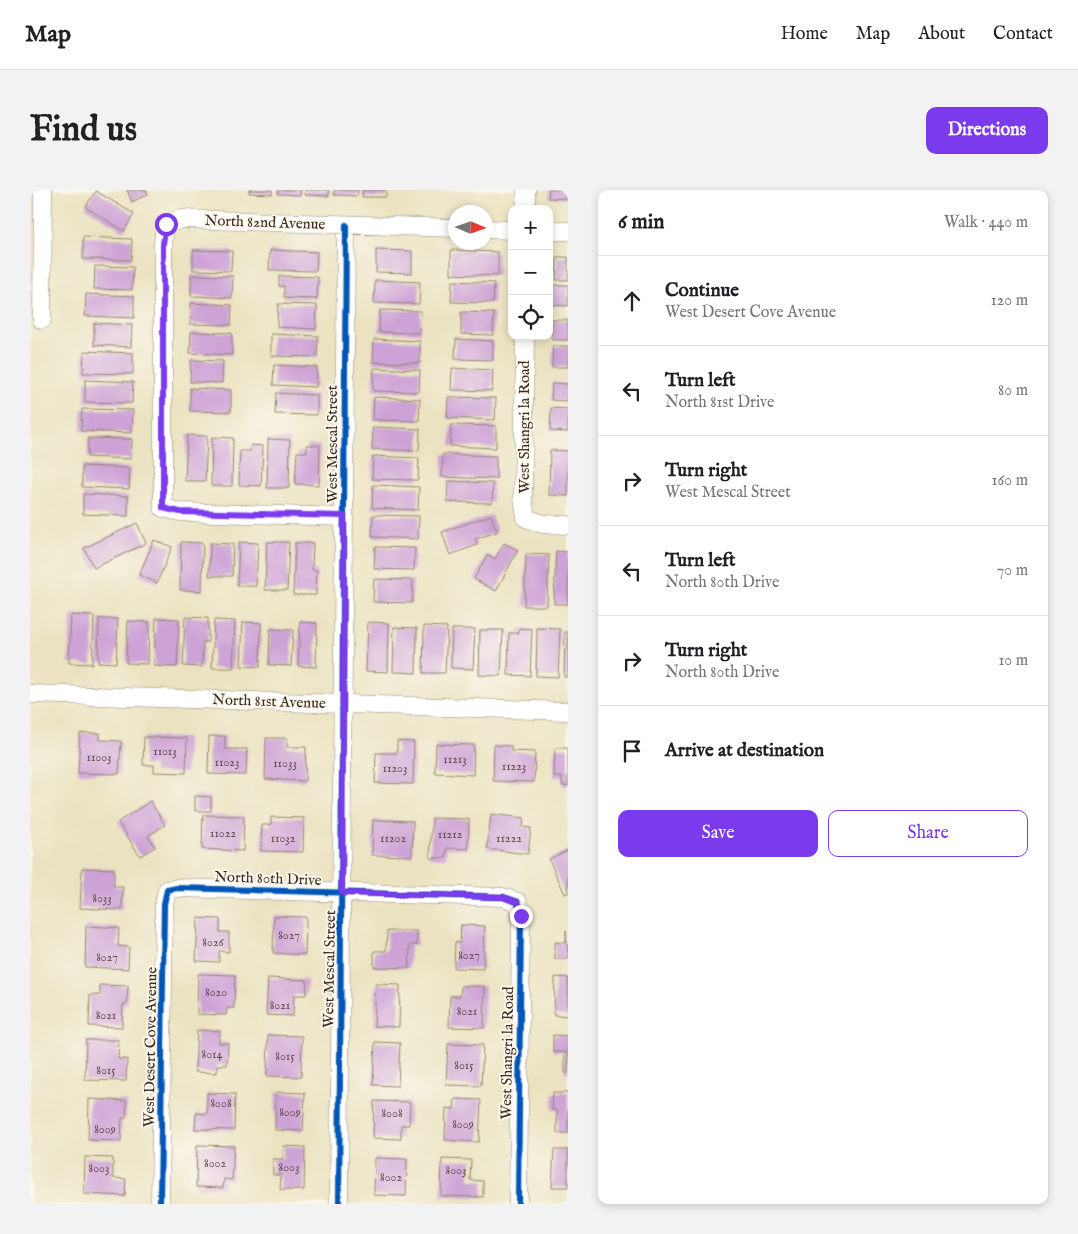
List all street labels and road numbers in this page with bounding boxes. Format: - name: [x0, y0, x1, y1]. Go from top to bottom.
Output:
- street label: North 82nd Avenue: [204, 211, 326, 234]
- street label: West Shangri la Road: [515, 360, 534, 493]
- street label: West Mescal Street: [323, 385, 342, 503]
- street label: North 81st Avenue: [212, 690, 326, 713]
- street label: North 80th Drive: [214, 867, 322, 890]
- street label: West Mescal Street: [319, 910, 340, 1028]
- street label: West Desert Cove Avenue: [140, 967, 161, 1127]
- street label: West Shangri la Road: [497, 985, 518, 1120]

